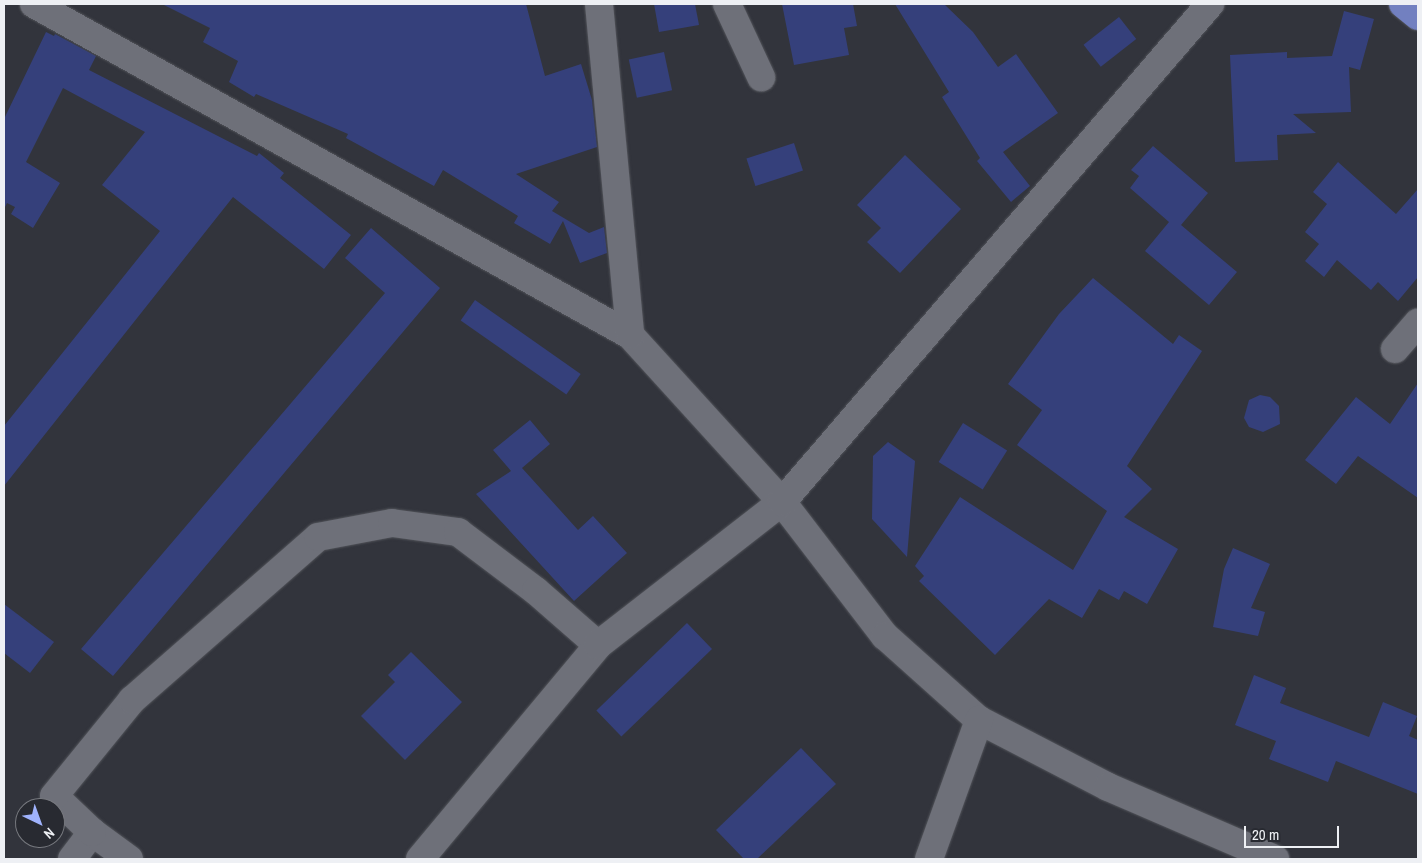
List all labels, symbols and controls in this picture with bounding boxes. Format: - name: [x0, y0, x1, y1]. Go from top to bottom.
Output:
- north arrow: [15, 798, 65, 848]
- scale bar: [1247, 816, 1342, 848]
- text: N: [40, 824, 58, 843]
- text: 20 m: [1252, 824, 1279, 845]

